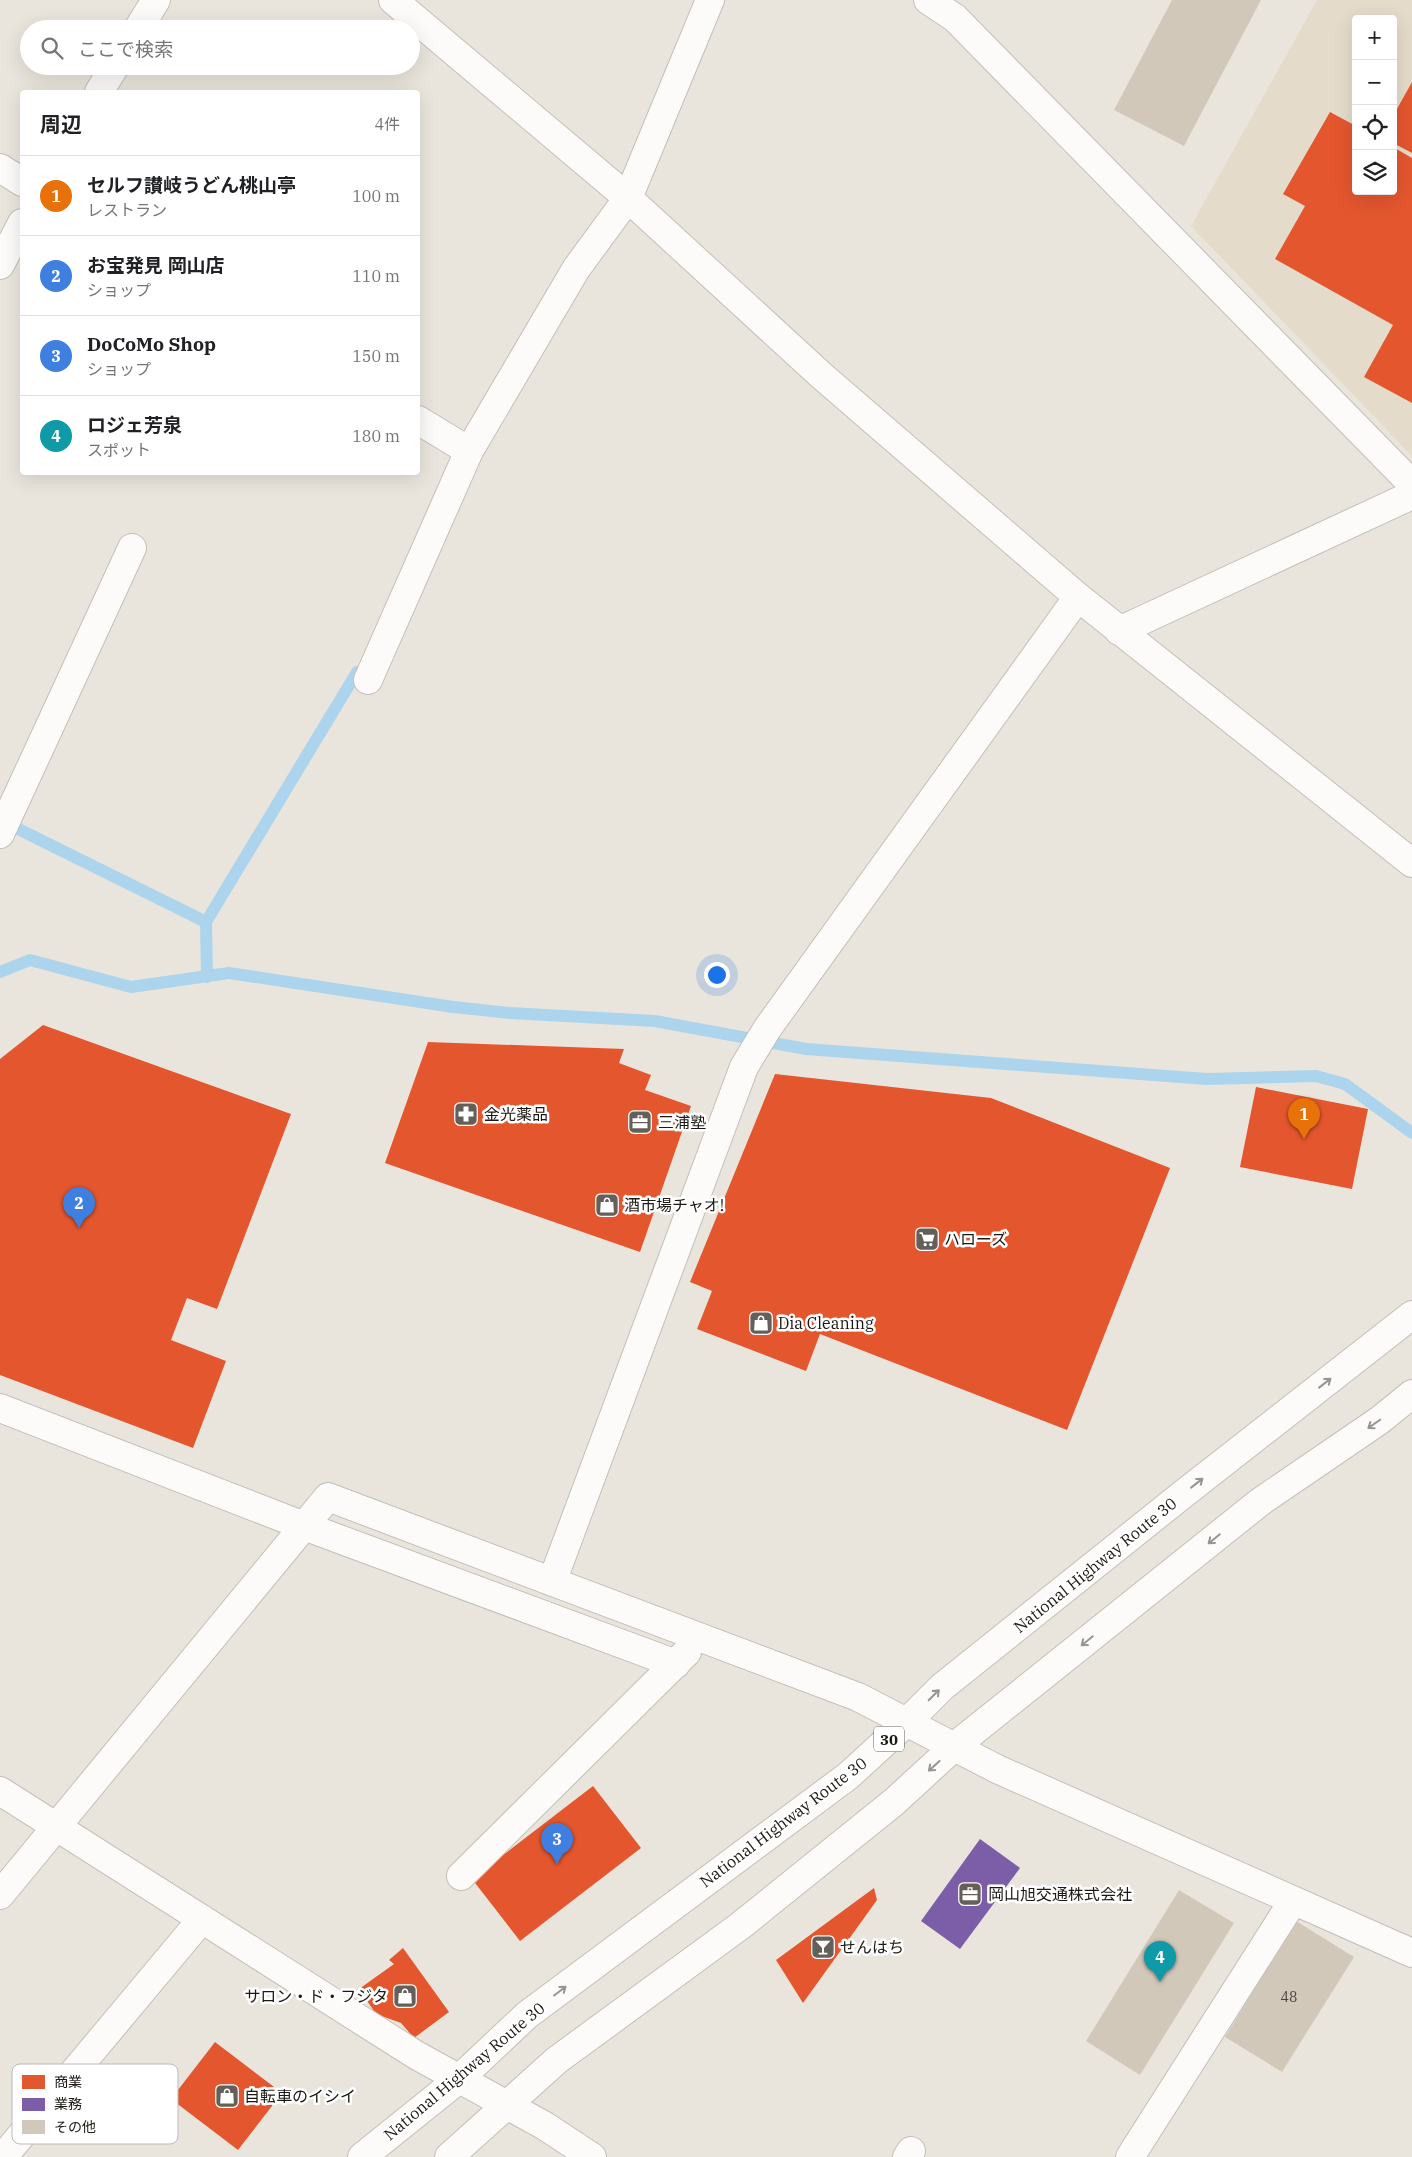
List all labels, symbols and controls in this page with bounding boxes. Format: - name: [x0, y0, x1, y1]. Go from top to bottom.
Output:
- map controls: [1352, 15, 1397, 195]
- button: +: [1352, 15, 1397, 60]
- search box: [20, 20, 420, 75]
- icon: search: [38, 34, 66, 62]
- text: ここで検索: [78, 37, 173, 61]
- button: −: [1352, 60, 1397, 105]
- button: locate: [1352, 105, 1397, 150]
- text: 周辺: [40, 110, 82, 138]
- text: 4件: [374, 114, 400, 134]
- button: layers: [1352, 150, 1397, 195]
- text: セルフ讃岐うどん桃山亭: [87, 173, 296, 197]
- text: 1: [51, 186, 61, 206]
- text: 100 m: [352, 186, 400, 206]
- text: レストラン: [87, 200, 167, 220]
- text: お宝発見 岡山店: [87, 253, 224, 277]
- text: 2: [51, 266, 61, 286]
- text: 110 m: [352, 266, 400, 286]
- text: ショップ: [87, 280, 151, 300]
- text: DoCoMo Shop: [87, 332, 216, 356]
- text: 3: [51, 346, 61, 366]
- text: 150 m: [352, 346, 400, 366]
- text: ショップ: [87, 359, 151, 379]
- text: ロジェ芳泉: [87, 413, 182, 437]
- text: 4: [51, 426, 61, 446]
- text: 180 m: [352, 426, 400, 446]
- text: スポット: [87, 440, 151, 460]
- your location: [704, 962, 730, 988]
- pin: 1: [1288, 1098, 1320, 1139]
- pharmacy icon: 金光薬品: [453, 1101, 479, 1127]
- place label: 金光薬品: [484, 1104, 548, 1124]
- office icon: 三浦塾: [627, 1109, 653, 1135]
- place label: 三浦塾: [658, 1112, 706, 1132]
- pin: 2: [63, 1187, 95, 1228]
- shop icon: 酒市場チャオ!: [594, 1192, 620, 1218]
- place label: 酒市場チャオ!: [624, 1195, 724, 1215]
- supermarket icon: ハローズ: [914, 1226, 940, 1252]
- place label: ハローズ: [944, 1229, 1007, 1249]
- shop icon: Dia Cleaning: [748, 1310, 774, 1336]
- place label: Dia Cleaning: [778, 1313, 874, 1333]
- one-way arrow: [1318, 1378, 1331, 1389]
- one-way arrow: [1367, 1419, 1381, 1429]
- one-way arrow: [1190, 1478, 1203, 1489]
- street label: National Highway Route 30: [1009, 1493, 1181, 1637]
- one-way arrow: [1207, 1533, 1220, 1544]
- one-way arrow: [1081, 1635, 1094, 1646]
- one-way arrow: [928, 1689, 940, 1702]
- road number: 30: [874, 1726, 904, 1752]
- street label: National Highway Route 30: [696, 1753, 870, 1891]
- one-way arrow: [927, 1760, 940, 1772]
- pin: 3: [541, 1823, 573, 1864]
- office icon: 岡山旭交通株式会社: [957, 1881, 983, 1907]
- place label: 岡山旭交通株式会社: [988, 1884, 1132, 1904]
- bar icon: せんはち: [810, 1934, 836, 1960]
- place label: せんはち: [840, 1937, 904, 1957]
- pin: 4: [1144, 1941, 1176, 1982]
- shop icon: サロン・ド・フジタ: [392, 1983, 418, 2009]
- place label: サロン・ド・フジタ: [244, 1986, 388, 2006]
- one-way arrow: [553, 1986, 567, 1996]
- house number: 48: [1281, 1988, 1297, 2006]
- street label: National Highway Route 30: [379, 1998, 549, 2144]
- legend: [12, 2064, 178, 2144]
- text: 商業: [54, 2073, 82, 2091]
- shop icon: 自転車のイシイ: [214, 2083, 240, 2109]
- place label: 自転車のイシイ: [244, 2086, 356, 2106]
- text: 業務: [54, 2095, 82, 2113]
- text: その他: [54, 2118, 96, 2136]

